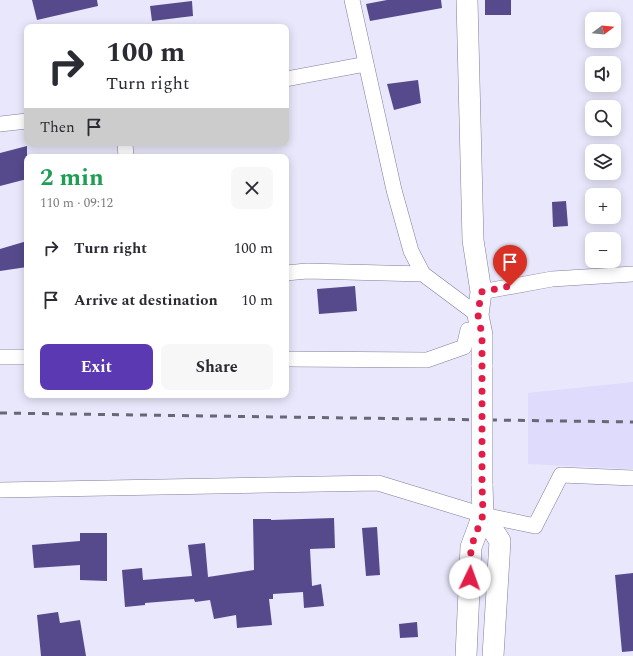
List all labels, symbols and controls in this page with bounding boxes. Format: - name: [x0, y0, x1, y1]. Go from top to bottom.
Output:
- north arrow: [585, 12, 621, 48]
- map controls: [585, 12, 621, 268]
- text: 100 m: [106, 31, 185, 74]
- icon: right: [40, 40, 92, 92]
- button: sound: [585, 56, 621, 92]
- text: Turn right: [106, 70, 189, 97]
- button: search: [585, 100, 621, 136]
- text: Then: [40, 116, 75, 139]
- icon: arrive: [83, 116, 105, 138]
- button: layers: [585, 144, 621, 180]
- text: 2 min: [40, 160, 104, 196]
- button: close: [231, 167, 273, 209]
- button: +: [585, 188, 621, 224]
- text: 110 m · 09:12: [40, 193, 113, 213]
- button: −: [585, 232, 621, 268]
- icon: right: [40, 237, 62, 259]
- text: Turn right: [74, 237, 147, 260]
- text: 100 m: [234, 237, 273, 260]
- pin: [493, 245, 527, 286]
- icon: arrive: [499, 251, 521, 273]
- icon: arrive: [40, 289, 62, 311]
- text: Arrive at destination: [74, 289, 218, 312]
- text: 10 m: [241, 289, 273, 312]
- button: Exit: [40, 344, 153, 390]
- button: Share: [161, 344, 273, 390]
- position arrow: [449, 557, 491, 599]

